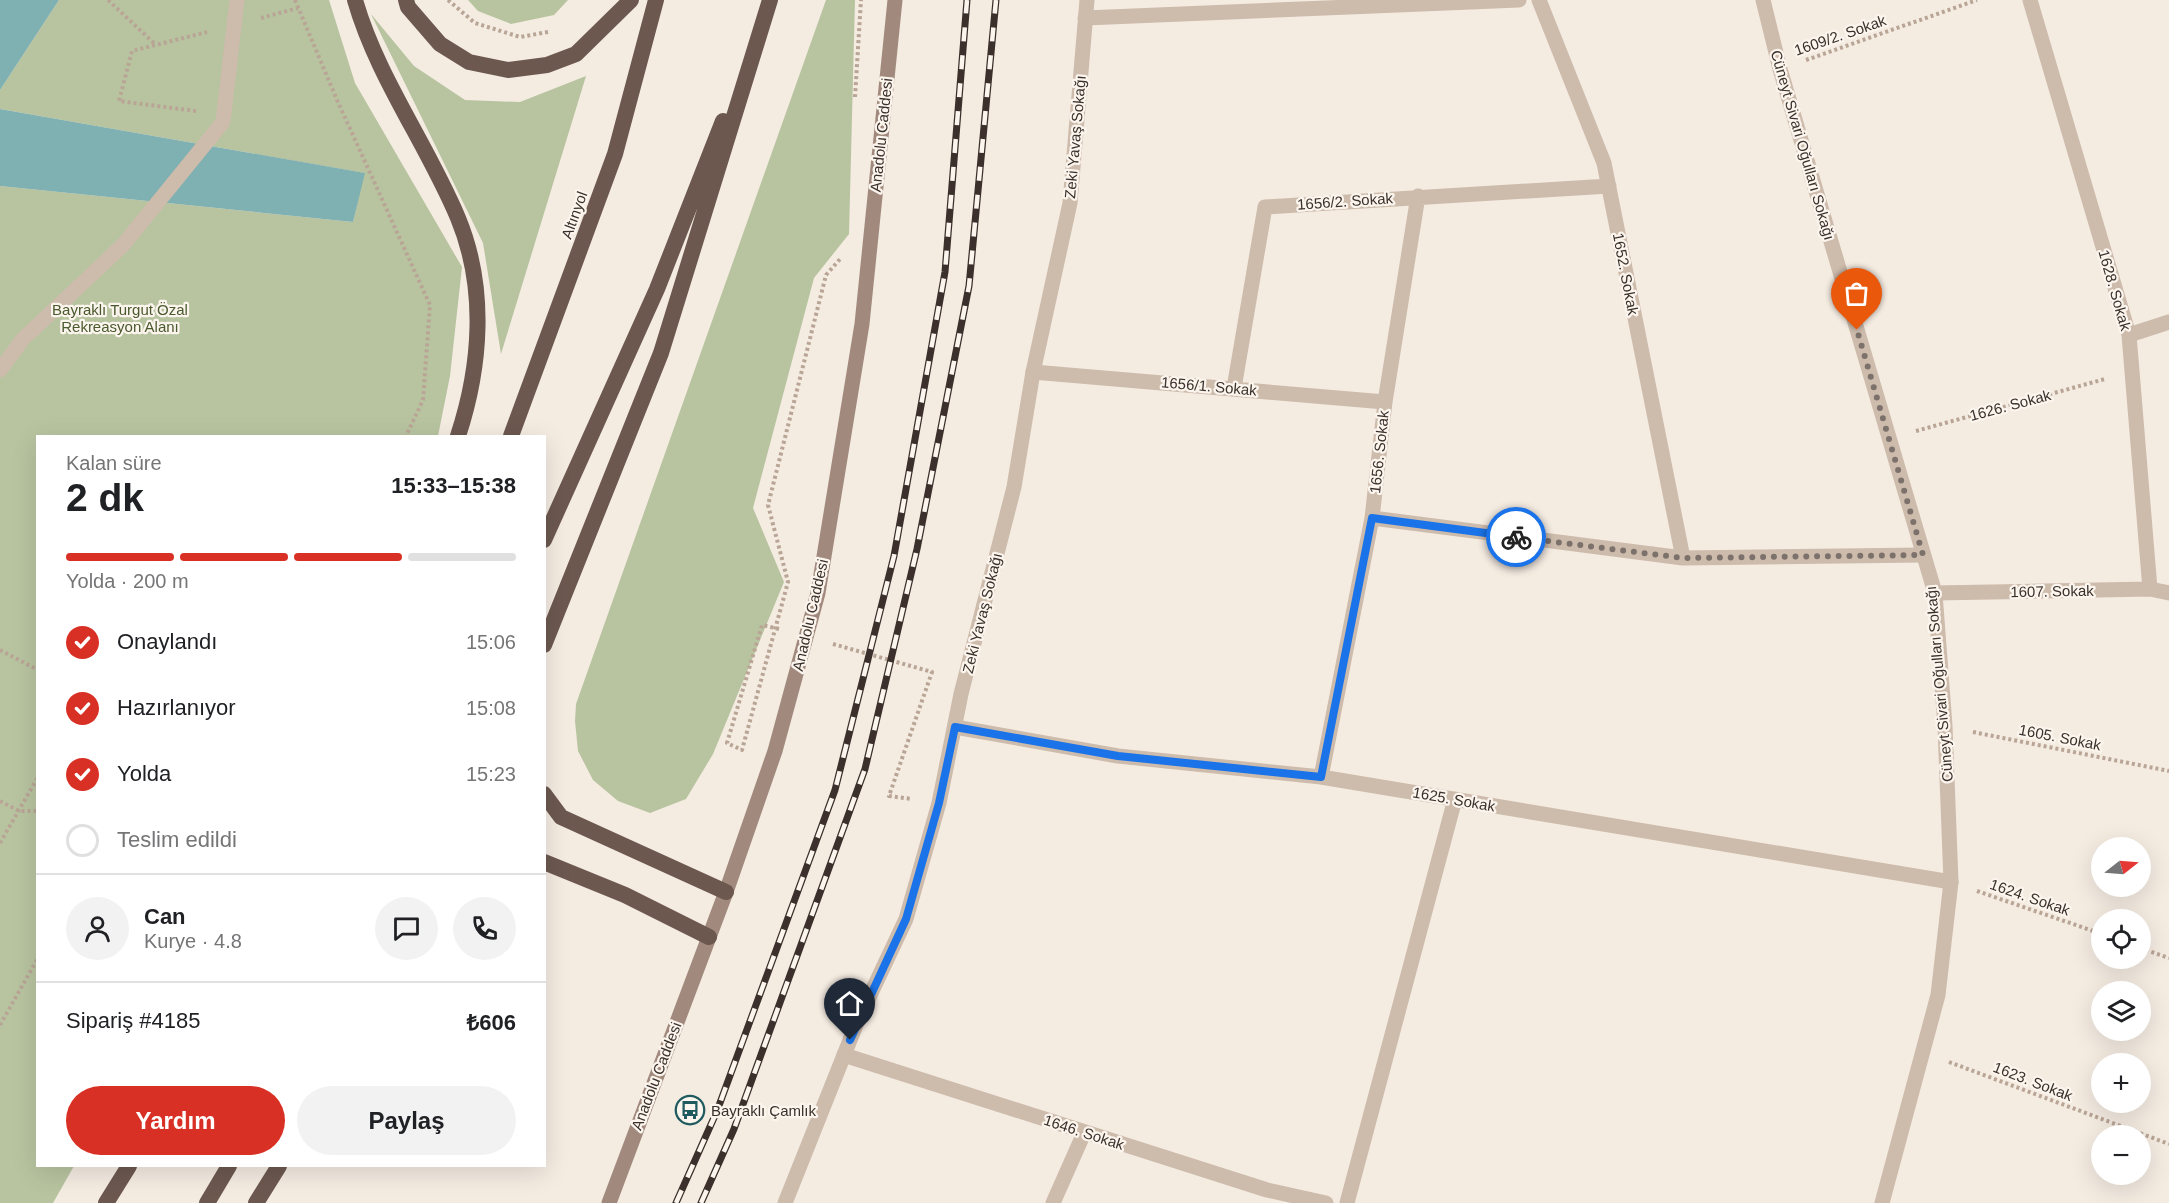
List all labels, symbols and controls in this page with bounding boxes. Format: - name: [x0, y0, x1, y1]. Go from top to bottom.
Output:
- street label: 1609/2. Sokak: [1792, 11, 1889, 59]
- street label: Cüneyt Sivari Oğulları Sokağı: [1768, 48, 1838, 242]
- street label: Zeki Yavaş Sokağı: [1061, 75, 1089, 199]
- street label: Anadolu Caddesi: [867, 77, 895, 193]
- street label: Altınyol: [558, 189, 590, 241]
- street label: 1656/2. Sokak: [1297, 189, 1394, 213]
- street label: 1652. Sokak: [1610, 231, 1642, 317]
- street label: 1628. Sokak: [2095, 248, 2135, 333]
- pin: [1831, 268, 1882, 330]
- icon: bag: [1840, 277, 1873, 310]
- park label: Bayraklı Turgut Özal Rekreasyon Alanı: [52, 301, 188, 335]
- street label: 1656/1. Sokak: [1160, 373, 1258, 399]
- street label: 1626. Sokak: [1968, 386, 2053, 424]
- street label: 1656. Sokak: [1366, 409, 1392, 494]
- text: Kalan süre: [66, 452, 162, 474]
- text: 15:33–15:38: [391, 473, 516, 498]
- text: 2 dk: [66, 476, 144, 519]
- courier: [1486, 507, 1546, 567]
- icon: bike: [1500, 521, 1533, 554]
- street label: Zeki Yavaş Sokağı: [959, 551, 1005, 675]
- street label: Anadolu Caddesi: [789, 557, 831, 673]
- text: Yolda · 200 m: [66, 570, 189, 592]
- street label: 1607. Sokak: [2010, 582, 2094, 600]
- street label: Cüneyt Sivari Oğulları Sokağı: [1922, 585, 1956, 783]
- icon: check: [66, 626, 99, 659]
- text: Onaylandı: [117, 629, 217, 654]
- text: 15:06: [466, 631, 516, 653]
- icon: check: [66, 692, 99, 725]
- text: Hazırlanıyor: [117, 695, 236, 720]
- text: 15:08: [466, 697, 516, 719]
- street label: 1605. Sokak: [2017, 721, 2103, 753]
- icon: check: [66, 758, 99, 791]
- text: Yolda: [117, 761, 171, 786]
- text: 15:23: [466, 763, 516, 785]
- street label: 1625. Sokak: [1411, 783, 1497, 815]
- text: Teslim edildi: [117, 827, 237, 852]
- north arrow: [2091, 837, 2151, 897]
- map controls: [2091, 837, 2151, 1185]
- street label: 1624. Sokak: [1988, 875, 2073, 919]
- button: person: [66, 897, 129, 960]
- button: chat: [375, 897, 438, 960]
- button: phone: [453, 897, 516, 960]
- text: Can: [144, 904, 186, 929]
- button: locate: [2091, 909, 2151, 969]
- text: Kurye · 4.8: [144, 930, 242, 952]
- pin: [824, 978, 875, 1040]
- button: layers: [2091, 981, 2151, 1041]
- icon: home: [833, 987, 866, 1020]
- text: Sipariş #4185: [66, 1008, 201, 1033]
- text: ₺606: [467, 1010, 516, 1035]
- street label: Anadolu Caddesi: [628, 1020, 684, 1132]
- button: +: [2091, 1053, 2151, 1113]
- street label: 1623. Sokak: [1991, 1058, 2075, 1104]
- button: Yardım: [66, 1086, 285, 1155]
- button: Paylaş: [297, 1086, 516, 1155]
- bus stop icon: Bayraklı Çamlık: [674, 1094, 706, 1126]
- place label: Bayraklı Çamlık: [711, 1102, 817, 1119]
- street label: 1646. Sokak: [1042, 1111, 1127, 1153]
- button: −: [2091, 1125, 2151, 1185]

